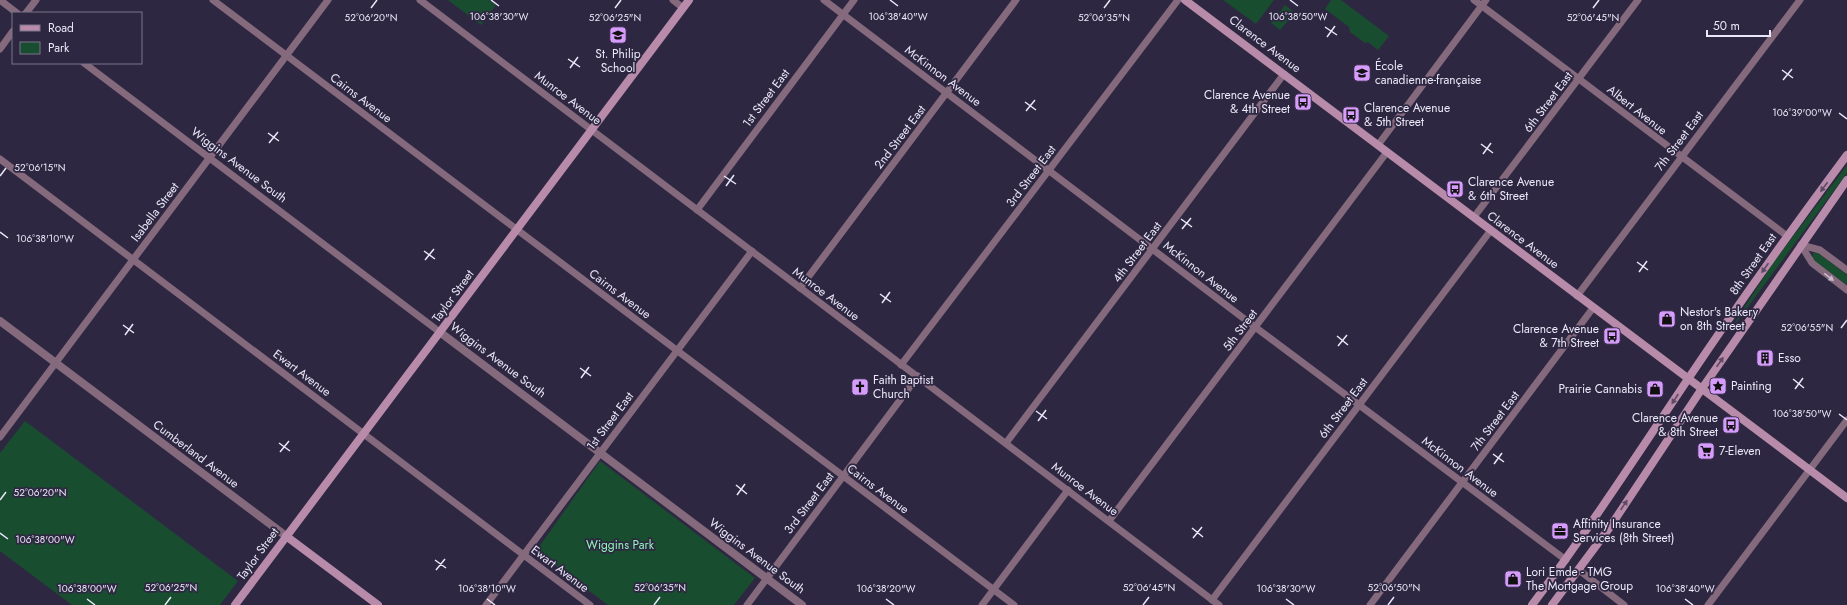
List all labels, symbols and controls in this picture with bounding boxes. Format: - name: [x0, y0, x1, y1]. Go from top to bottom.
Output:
- text: 106°38'30"W: [470, 9, 529, 24]
- text: 106°38'40"W: [868, 9, 928, 24]
- text: 106°38'50"W: [1269, 9, 1328, 24]
- text: 52°06'20"N: [345, 10, 397, 25]
- text: 52°06'25"N: [589, 10, 641, 25]
- text: 52°06'35"N: [1078, 10, 1130, 25]
- text: 52°06'45"N: [1567, 10, 1619, 25]
- street label: Clarence Avenue: [1225, 11, 1305, 77]
- legend: [12, 12, 142, 64]
- scale bar: [1707, 12, 1770, 38]
- text: 50 m: [1713, 17, 1740, 35]
- text: Road: [48, 19, 74, 37]
- school or university icon: St. Philip School: [608, 25, 628, 45]
- text: Park: [48, 39, 70, 57]
- street label: McKinnon Avenue: [901, 41, 985, 111]
- place label: St. Philip School: [595, 45, 641, 77]
- place label: École canadienne-française: [1375, 57, 1481, 89]
- school or university icon: École canadienne-française: [1352, 63, 1372, 83]
- street label: 1st Street East: [738, 65, 794, 131]
- street label: Munroe Avenue: [531, 67, 605, 129]
- street label: 6th Street East: [1519, 68, 1577, 136]
- street label: Cairns Avenue: [326, 69, 396, 127]
- street label: Albert Avenue: [1603, 81, 1671, 139]
- place label: Clarence Avenue & 4th Street: [1204, 86, 1290, 118]
- bus stop icon: Clarence Avenue & 4th Street: [1293, 92, 1313, 112]
- place label: Clarence Avenue & 5th Street: [1364, 99, 1450, 131]
- street label: 2nd Street East: [870, 101, 930, 173]
- bus stop icon: Clarence Avenue & 5th Street: [1341, 105, 1361, 125]
- text: 106°39'00"W: [1772, 105, 1832, 120]
- street label: 7th Street East: [1650, 107, 1708, 175]
- street label: Wiggins Avenue South: [187, 123, 291, 207]
- street label: 3rd Street East: [1002, 141, 1060, 211]
- text: 52°06'15"N: [14, 160, 66, 175]
- place label: Clarence Avenue & 6th Street: [1468, 173, 1554, 205]
- street label: Isabella Street: [127, 178, 183, 245]
- bus stop icon: Clarence Avenue & 6th Street: [1445, 179, 1465, 199]
- one-way arrow: [1820, 181, 1828, 192]
- street label: Clarence Avenue: [1483, 207, 1563, 273]
- street label: 4th Street East: [1108, 218, 1166, 286]
- street label: 8th Street East: [1725, 229, 1781, 299]
- text: 106°38'10"W: [16, 231, 74, 246]
- street label: McKinnon Avenue: [1159, 237, 1243, 307]
- street label: Munroe Avenue: [789, 263, 863, 325]
- one-way arrow: [1761, 263, 1769, 274]
- street label: Cairns Avenue: [585, 265, 655, 323]
- street label: Taylor Street: [428, 266, 478, 326]
- one-way arrow: [1824, 272, 1835, 281]
- place label: Nestor's Bakery on 8th Street: [1680, 303, 1759, 335]
- street label: 5th Street: [1218, 305, 1262, 355]
- shop icon: Nestor's Bakery on 8th Street: [1657, 309, 1677, 329]
- street label: Wiggins Avenue South: [446, 318, 550, 402]
- place label: Clarence Avenue & 7th Street: [1513, 320, 1599, 352]
- text: 52°06'55"N: [1781, 320, 1833, 335]
- bus stop icon: Clarence Avenue & 7th Street: [1602, 326, 1622, 346]
- street label: Ewart Avenue: [269, 345, 335, 401]
- building icon: Esso: [1755, 348, 1775, 368]
- place label: Esso: [1778, 349, 1801, 367]
- one-way arrow: [1716, 357, 1724, 368]
- place label: Faith Baptist Church: [873, 371, 933, 403]
- street label: 6th Street East: [1314, 374, 1372, 442]
- place icon: Painting: [1708, 376, 1728, 396]
- church icon: Faith Baptist Church: [850, 377, 870, 397]
- place label: Painting: [1731, 377, 1772, 395]
- shop icon: Prairie Cannabis: [1645, 379, 1665, 399]
- place label: Prairie Cannabis: [1558, 380, 1642, 398]
- street label: 7th Street East: [1466, 387, 1524, 455]
- street label: 1st Street East: [582, 388, 638, 454]
- one-way arrow: [1672, 393, 1679, 405]
- text: 106°38'50"W: [1773, 406, 1832, 421]
- place label: Clarence Avenue & 8th Street: [1632, 409, 1718, 441]
- bus stop icon: Clarence Avenue & 8th Street: [1721, 415, 1741, 435]
- street label: Cumberland Avenue: [149, 416, 243, 492]
- street label: McKinnon Avenue: [1418, 432, 1502, 502]
- supermarket icon: 7-Eleven: [1696, 441, 1716, 461]
- place label: 7-Eleven: [1719, 442, 1761, 460]
- street label: Munroe Avenue: [1048, 458, 1122, 520]
- street label: Cairns Avenue: [843, 460, 913, 518]
- street label: 3rd Street East: [780, 468, 838, 538]
- text: 52°06'20"N: [14, 485, 66, 500]
- one-way arrow: [1621, 500, 1628, 511]
- street label: Wiggins Avenue South: [705, 514, 809, 598]
- place label: Affinity Insurance Services (8th Street): [1573, 515, 1674, 547]
- office icon: Affinity Insurance Services (8th Street): [1550, 521, 1570, 541]
- street label: Taylor Street: [233, 524, 283, 584]
- text: 106°38'00"W: [15, 532, 75, 547]
- park label: Wiggins Park: [586, 536, 655, 554]
- street label: Ewart Avenue: [527, 541, 593, 597]
- place label: Lori Emde - TMG The Mortgage Group: [1526, 563, 1633, 595]
- shop icon: Lori Emde - TMG The Mortgage Group: [1503, 569, 1523, 589]
- text: 52°06'25"N: [145, 580, 197, 595]
- text: 52°06'35"N: [634, 580, 686, 595]
- text: 52°06'45"N: [1123, 580, 1175, 595]
- text: 52°06'50"N: [1368, 580, 1420, 595]
- text: 106°38'00"W: [57, 581, 117, 596]
- text: 106°38'10"W: [458, 581, 516, 596]
- text: 106°38'20"W: [856, 581, 916, 596]
- text: 106°38'30"W: [1257, 581, 1316, 596]
- text: 106°38'40"W: [1655, 581, 1715, 596]

